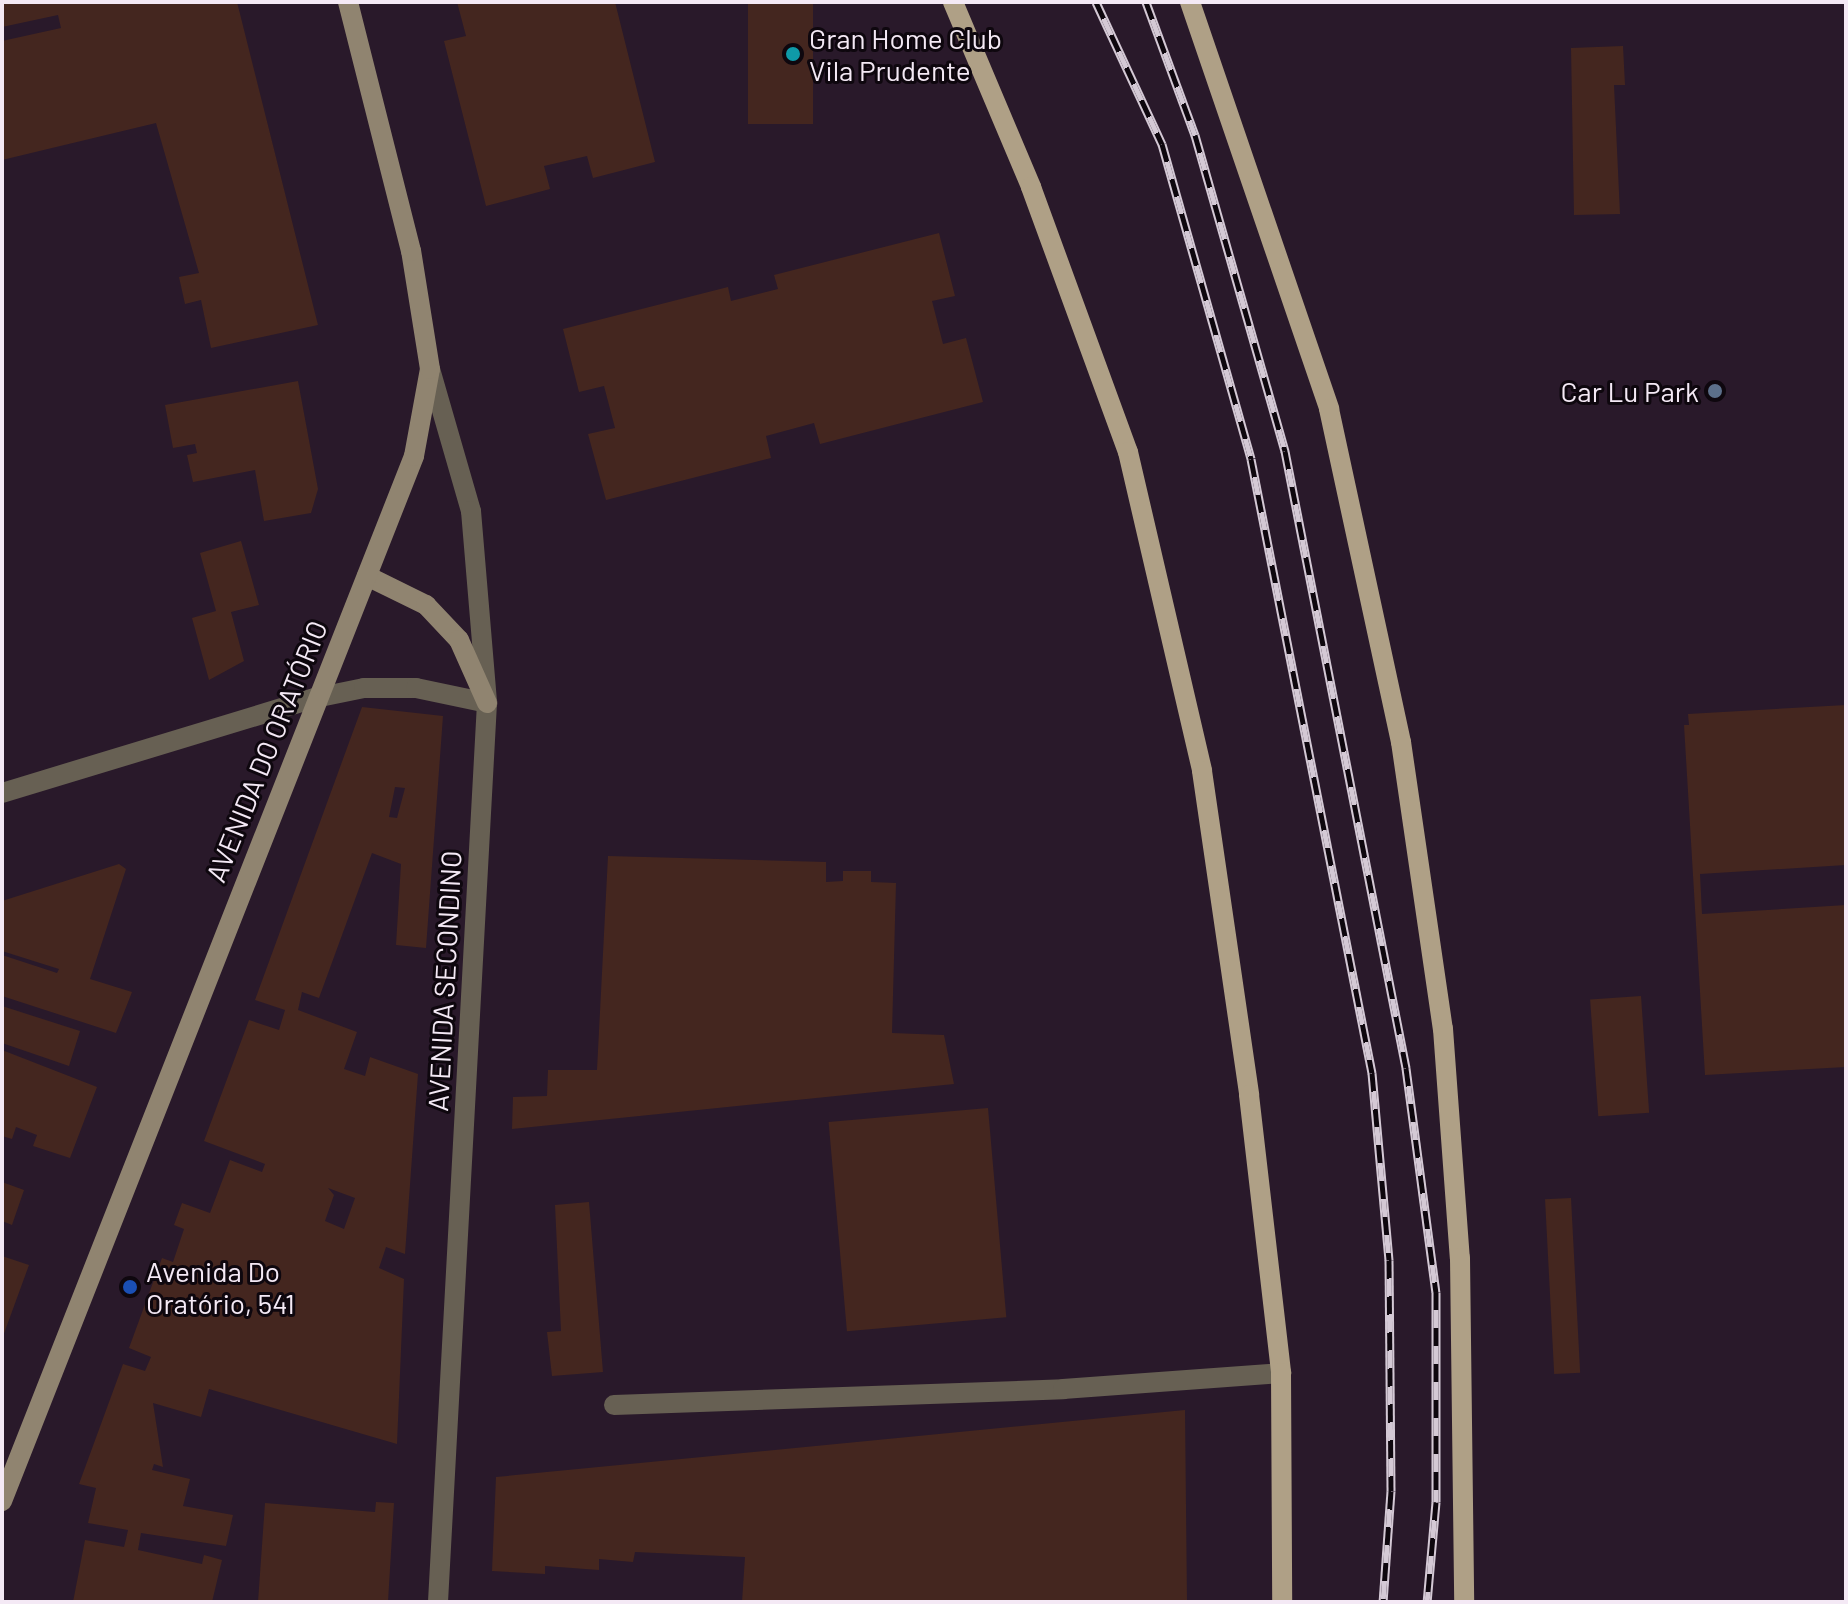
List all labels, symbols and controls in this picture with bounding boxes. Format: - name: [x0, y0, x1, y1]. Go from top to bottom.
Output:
- place label: Gran Home Club Vila Prudente: [809, 21, 1002, 87]
- marker: Gran Home Club Vila Prudente: [784, 45, 802, 63]
- place label: Car Lu Park: [1561, 374, 1699, 408]
- marker: Car Lu Park: [1706, 382, 1724, 400]
- street label: AVENIDA DO ORATÓRIO: [198, 615, 334, 887]
- street label: AVENIDA SECONDINO: [420, 850, 468, 1112]
- place label: Avenida Do Oratório, 541: [146, 1254, 295, 1320]
- marker: Avenida Do Oratório, 541: [121, 1278, 139, 1296]

